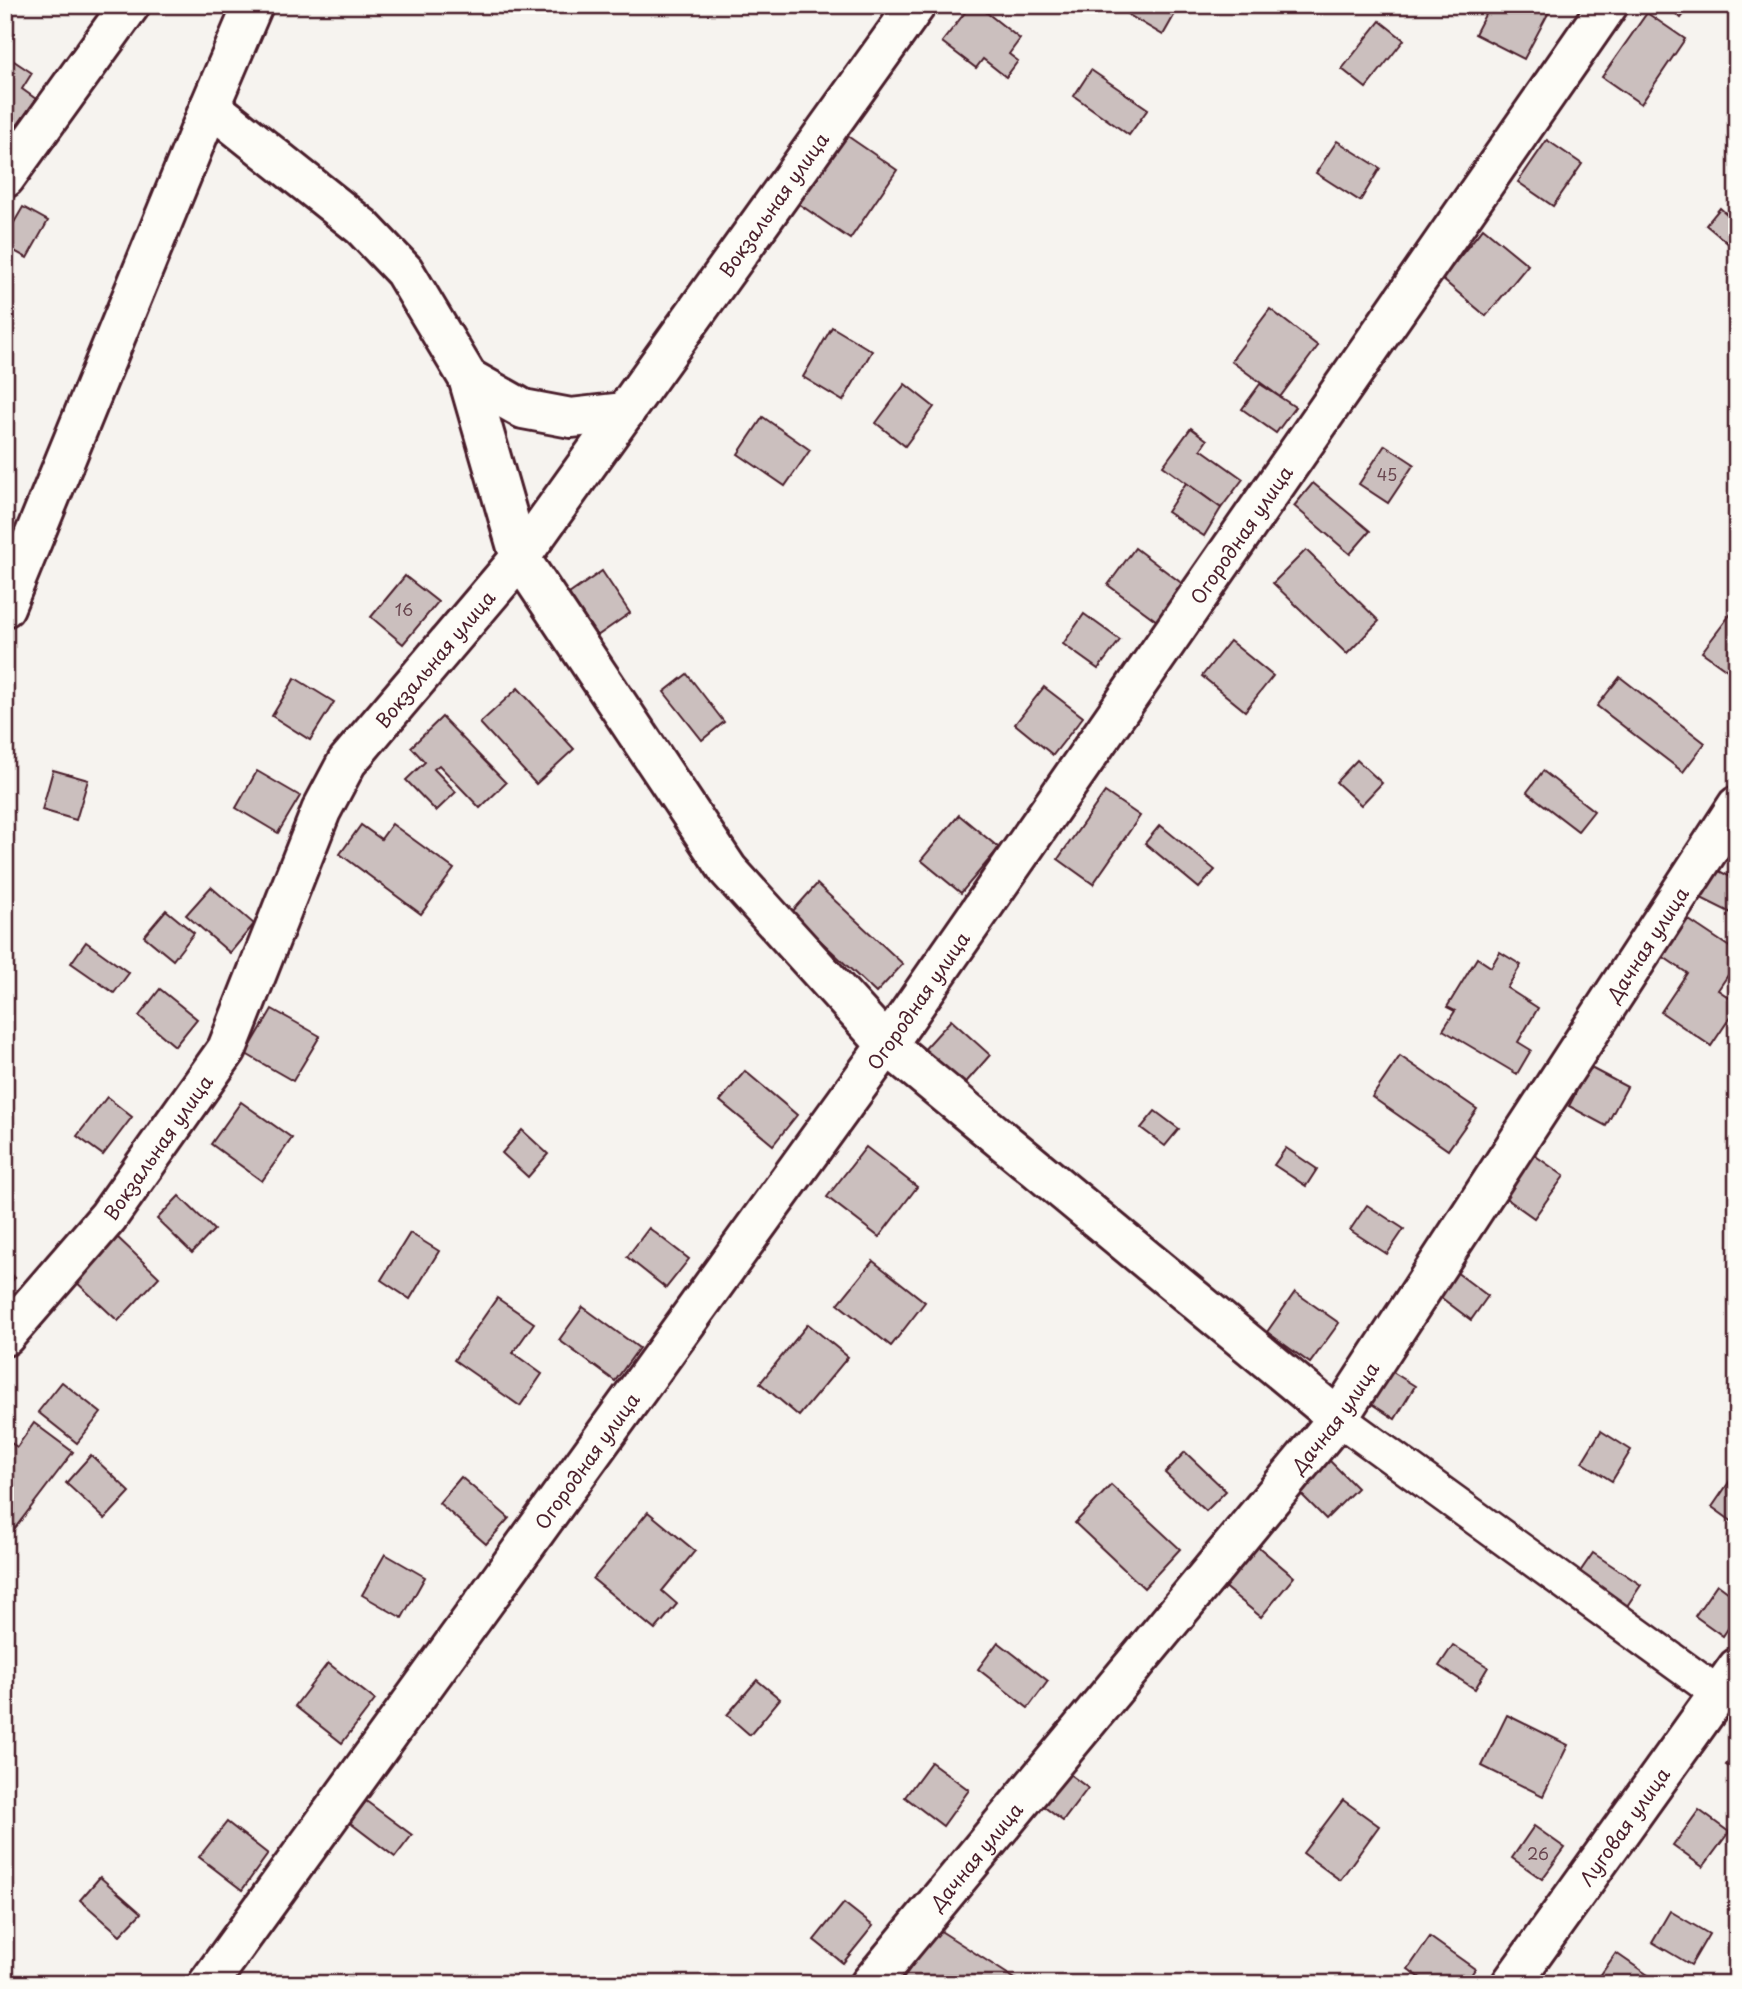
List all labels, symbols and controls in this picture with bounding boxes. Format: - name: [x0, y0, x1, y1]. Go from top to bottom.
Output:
- street label: Вокзальная улица: [712, 126, 835, 283]
- street label: Огородная улица: [1183, 460, 1299, 609]
- house number: 45: [1377, 462, 1397, 486]
- street label: Вокзальная улица: [368, 584, 501, 734]
- house number: 16: [395, 597, 413, 621]
- street label: Дачная улица: [1598, 881, 1695, 1008]
- street label: Огородная улица: [860, 926, 976, 1075]
- street label: Вокзальная улица: [96, 1069, 219, 1226]
- street label: Дачная улица: [1283, 1356, 1385, 1480]
- street label: Огородная улица: [527, 1386, 646, 1535]
- street label: Луговая улица: [1572, 1761, 1676, 1891]
- street label: Дачная улица: [922, 1796, 1029, 1917]
- house number: 26: [1527, 1841, 1549, 1865]

